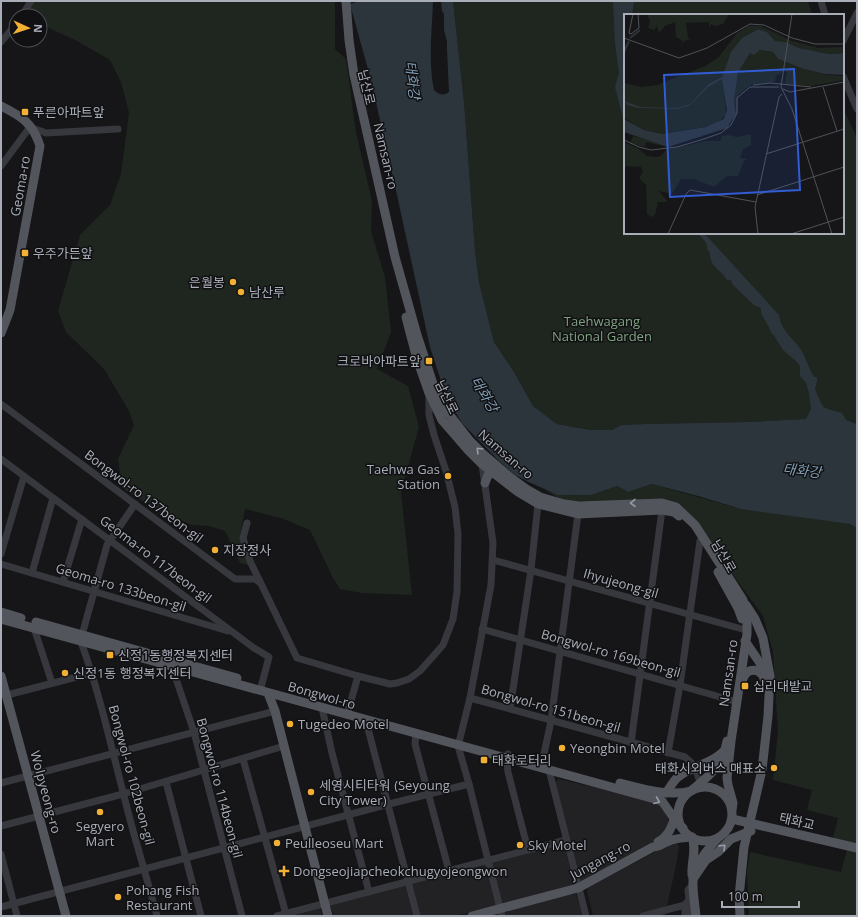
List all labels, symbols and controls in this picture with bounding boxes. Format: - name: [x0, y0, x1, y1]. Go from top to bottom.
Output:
- north arrow: [8, 8, 48, 48]
- inset map: [624, 14, 844, 234]
- text: N: [31, 24, 46, 33]
- water label: 태화강: [401, 60, 425, 102]
- street label: 남산로: [354, 67, 380, 107]
- place label: 푸른아파트앞: [33, 103, 105, 121]
- marker: 푸른아파트앞: [20, 107, 30, 117]
- street label: Namsan-ro: [370, 121, 402, 191]
- street label: Geoma-ro: [6, 154, 34, 218]
- place label: 우주가든앞: [33, 244, 93, 262]
- marker: 우주가든앞: [20, 248, 30, 258]
- place label: 은월봉: [189, 273, 225, 291]
- marker: 은월봉: [228, 277, 238, 287]
- place label: 남산루: [249, 283, 285, 301]
- marker: 남산루: [236, 287, 246, 297]
- park label: Taehwagang National Garden: [552, 312, 652, 345]
- place label: 크로바아파트앞: [337, 352, 421, 370]
- marker: 크로바아파트앞: [424, 356, 434, 366]
- water label: 태화강: [467, 373, 504, 417]
- street label: 남산로: [431, 377, 463, 417]
- street label: Namsan-ro: [475, 425, 538, 483]
- street label: Bongwol-ro 137beon-gil: [81, 445, 207, 547]
- one-way arrow: [476, 447, 484, 454]
- water label: 태화강: [782, 459, 824, 482]
- place label: Taehwa Gas Station: [367, 460, 440, 493]
- marker: Taehwa Gas Station: [443, 471, 453, 481]
- one-way arrow: [630, 499, 636, 507]
- street label: Geoma-ro 117beon-gil: [96, 511, 216, 607]
- street label: 남산로: [707, 536, 741, 576]
- place label: 지장정사: [223, 541, 271, 559]
- marker: 지장정사: [210, 545, 220, 555]
- street label: Geoma-ro 133beon-gil: [53, 559, 189, 615]
- street label: Ihyujeong-gil: [581, 564, 661, 602]
- street label: Bongwol-ro 169beon-gil: [539, 624, 683, 682]
- street label: Namsan-ro: [714, 638, 742, 708]
- place label: 신정1동행정복지센터: [118, 646, 233, 664]
- marker: 신정1동행정복지센터: [105, 650, 115, 660]
- place label: 신정1동 행정복지센터: [73, 664, 191, 682]
- marker: 신정1동 행정복지센터: [60, 668, 70, 678]
- street label: Bongwol-ro: [286, 677, 358, 713]
- place label: 십리대밭교: [753, 677, 813, 695]
- street label: Bongwol-ro 151beon-gil: [479, 679, 623, 737]
- marker: 십리대밭교: [740, 681, 750, 691]
- street label: Bongwol-ro 102beon-gil: [105, 703, 159, 847]
- place label: Tugedeo Motel: [298, 715, 389, 733]
- street label: Bongwol-ro 114beon-gil: [193, 716, 247, 860]
- marker: Tugedeo Motel: [285, 719, 295, 729]
- place label: Yeongbin Motel: [570, 739, 665, 757]
- marker: Yeongbin Motel: [557, 743, 567, 753]
- street label: Wolpyeong-ro: [26, 749, 66, 836]
- place label: 태화로터리: [492, 751, 552, 769]
- marker: 태화로터리: [479, 755, 489, 765]
- place label: 태화시외버스 매표소: [655, 759, 766, 777]
- marker: 태화시외버스 매표소: [769, 763, 779, 773]
- place label: 세영시티타워 (Seyoung City Tower): [319, 776, 450, 809]
- marker: 세영시티타워 (Seyoung City Tower): [306, 787, 316, 797]
- one-way arrow: [654, 796, 661, 804]
- marker: Segyero Mart: [95, 807, 105, 817]
- street label: 태화교: [777, 808, 817, 834]
- place label: Segyero Mart: [76, 817, 124, 850]
- place label: Peulleoseu Mart: [285, 834, 384, 852]
- place label: Sky Motel: [528, 836, 587, 854]
- street label: Jungang-ro: [565, 836, 634, 884]
- marker: Peulleoseu Mart: [272, 838, 282, 848]
- marker: Sky Motel: [515, 840, 525, 850]
- one-way arrow: [718, 844, 726, 852]
- place label: Dongseojiapcheokchugyojeongwon: [293, 862, 507, 880]
- marker: Dongseojiapcheokchugyojeongwon: [278, 865, 290, 877]
- place label: Pohang Fish Restaurant: [126, 881, 199, 914]
- scale bar: [722, 883, 799, 909]
- text: 100 m: [728, 888, 763, 905]
- marker: Pohang Fish Restaurant: [113, 892, 123, 902]

